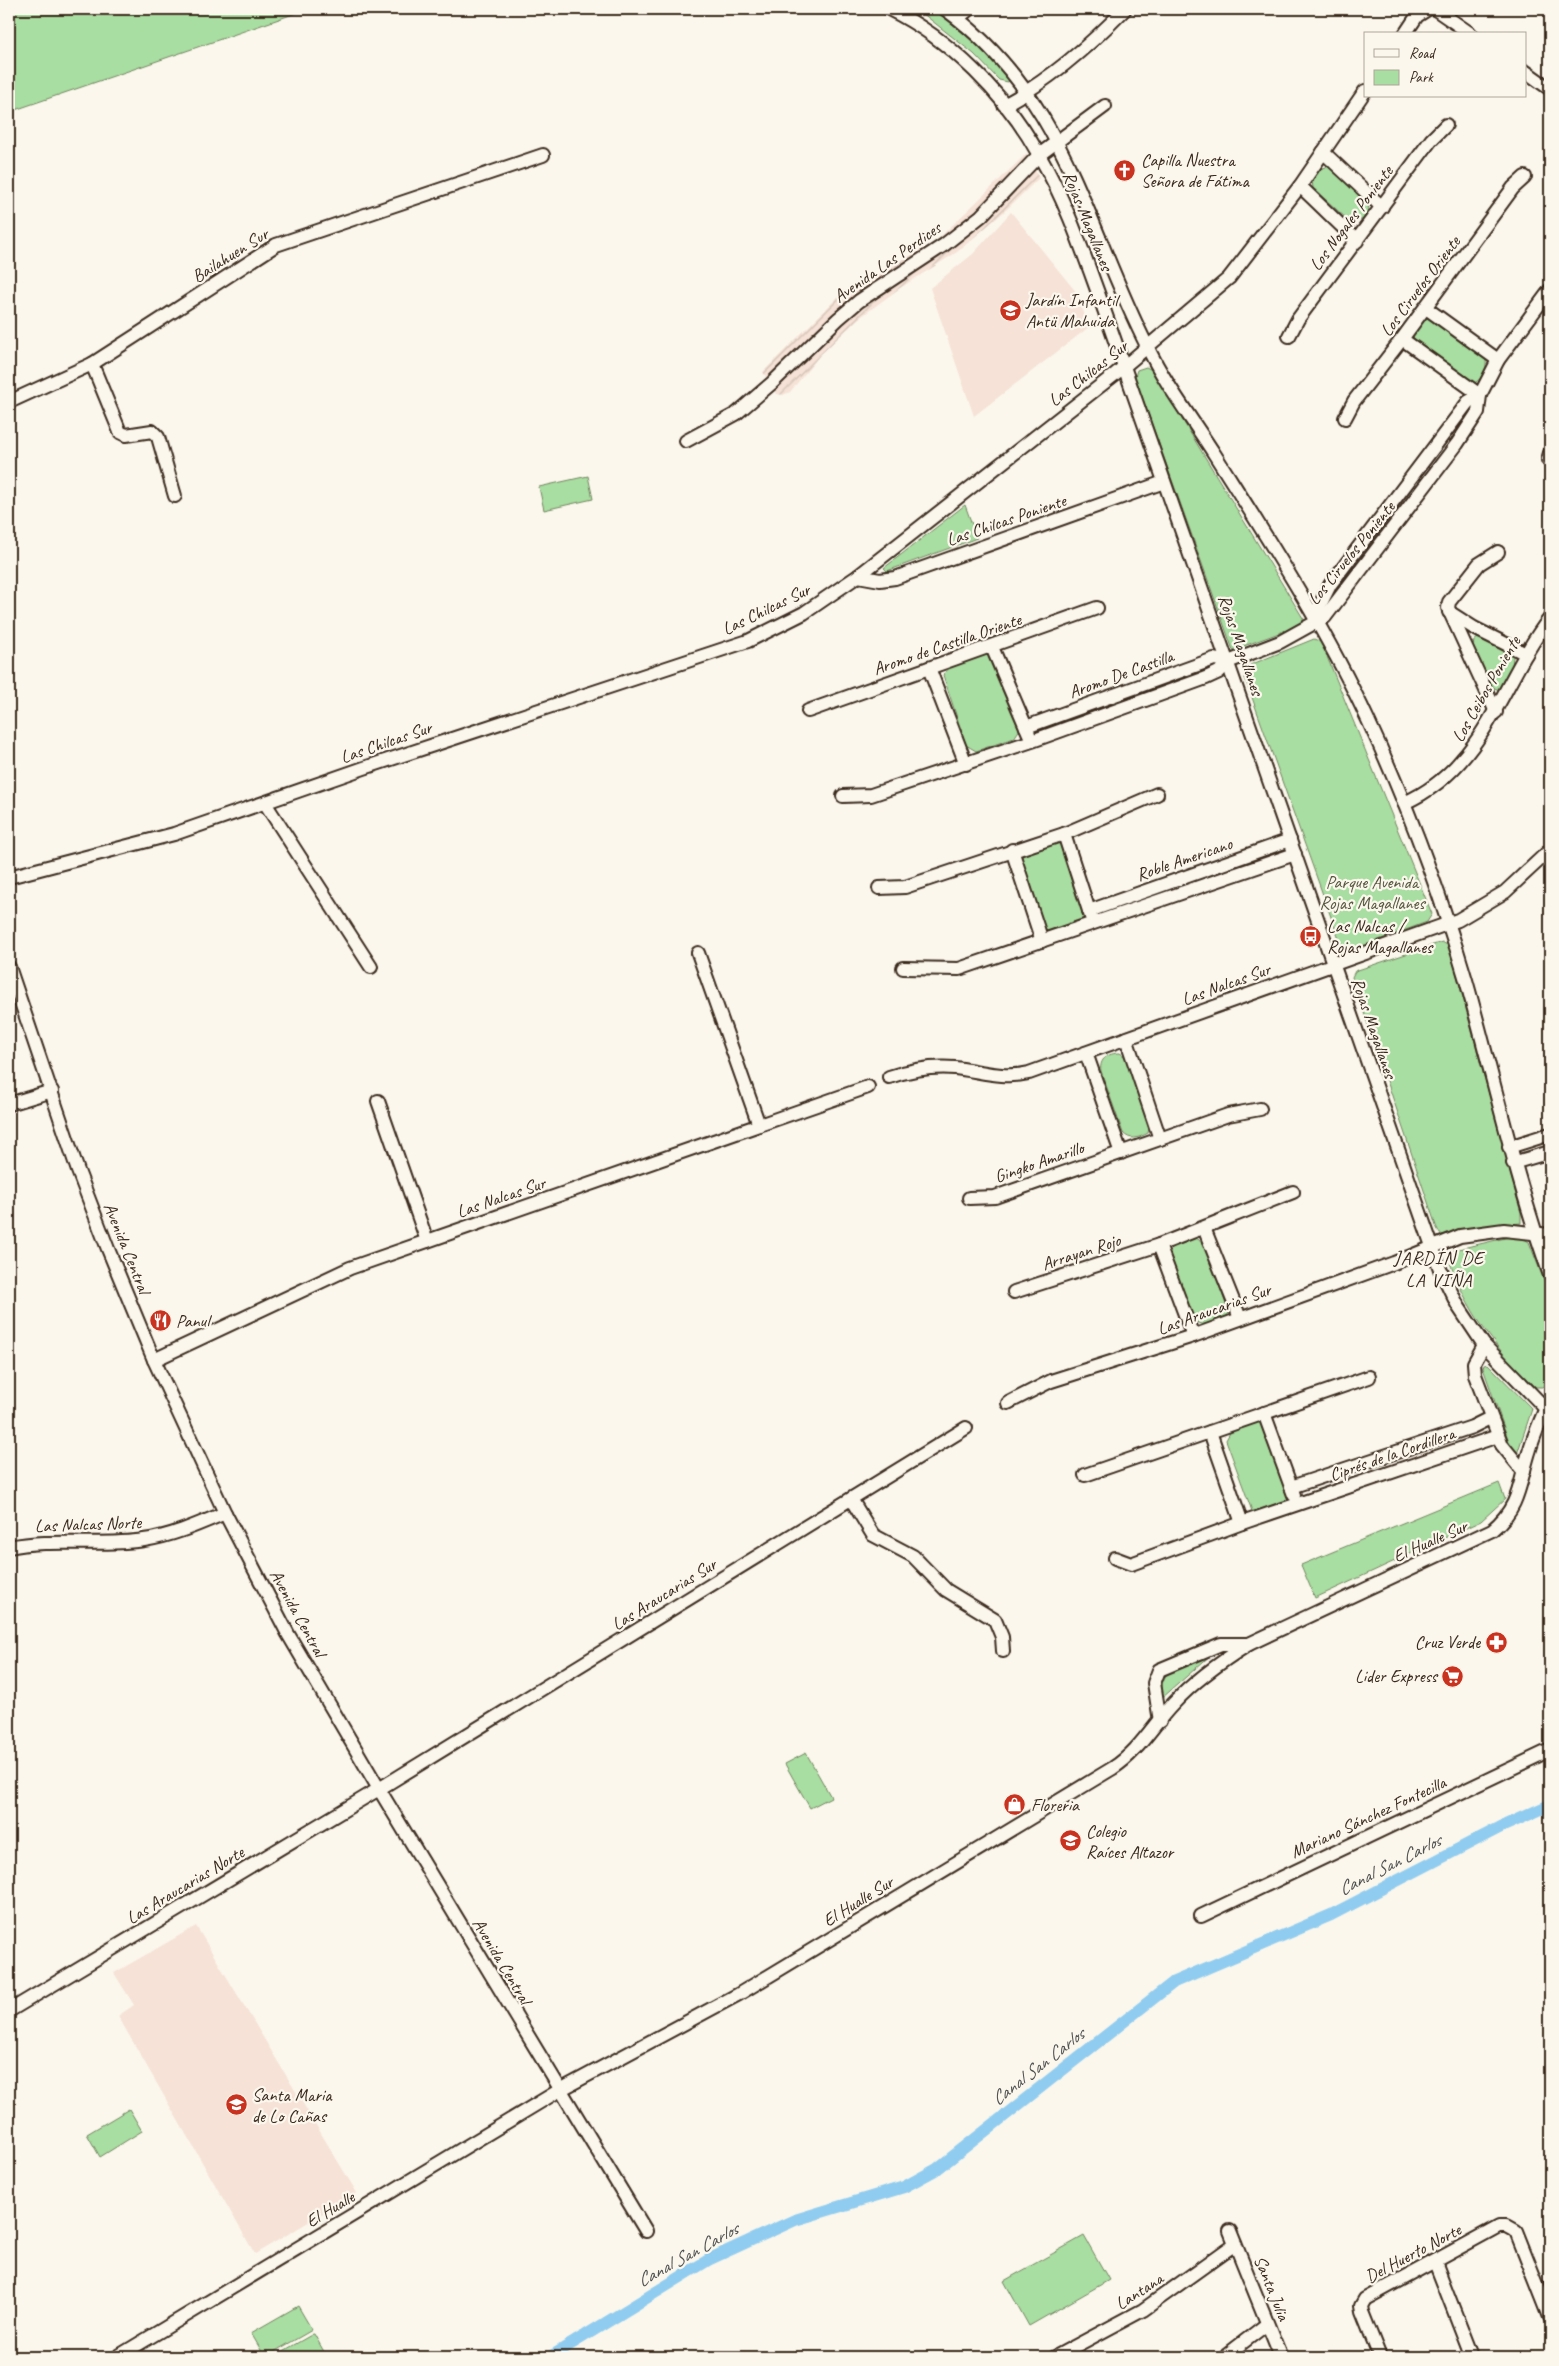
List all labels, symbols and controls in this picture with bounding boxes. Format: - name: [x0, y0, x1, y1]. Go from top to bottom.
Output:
- legend: [1364, 32, 1526, 98]
- text: Road: [1409, 44, 1436, 63]
- text: Park: [1409, 68, 1434, 87]
- place label: Capilla Nuestra Señora de Fátima: [1141, 149, 1250, 192]
- church icon: Capilla Nuestra Señora de Fátima: [1113, 158, 1137, 182]
- street label: Los Nogales Poniente: [1304, 160, 1398, 275]
- street label: Rojas Magallanes: [1058, 168, 1119, 276]
- street label: Avenida Las Perdices: [829, 216, 947, 307]
- street label: Bailahuen Sur: [188, 222, 274, 287]
- street label: Los Ciruelos Oriente: [1375, 231, 1466, 341]
- place label: Jardín Infantil Antü Mahuida: [1025, 289, 1120, 332]
- school or university icon: Jardín Infantil Antü Mahuida: [998, 298, 1022, 322]
- street label: Las Chilcas Sur: [1044, 334, 1133, 411]
- street label: Las Chilcas Poniente: [943, 489, 1070, 551]
- street label: Los Ciruelos Poniente: [1303, 496, 1400, 609]
- street label: Las Chilcas Sur: [718, 578, 815, 640]
- street label: Rojas Magallanes: [1213, 592, 1269, 700]
- street label: Aromo de Castilla Oriente: [870, 608, 1025, 680]
- street label: Los Ceibos Poniente: [1447, 631, 1526, 746]
- street label: Aromo De Castilla: [1066, 644, 1178, 703]
- street label: Las Chilcas Sur: [337, 716, 436, 768]
- street label: Roble Americano: [1133, 832, 1236, 886]
- park label: Parque Avenida Rojas Magallanes: [1319, 871, 1426, 914]
- place label: Las Nalcas / Rojas Magallanes: [1327, 915, 1434, 958]
- bus stop icon: Las Nalcas / Rojas Magallanes: [1299, 924, 1323, 948]
- street label: Las Nalcas Sur: [1179, 957, 1275, 1010]
- street label: Rojas Magallanes: [1346, 975, 1402, 1083]
- street label: Gingko Amarillo: [992, 1136, 1088, 1188]
- street label: Las Nalcas Sur: [454, 1171, 550, 1222]
- street label: Avenida Central: [99, 1199, 156, 1299]
- street label: Arrayan Rojo: [1039, 1228, 1125, 1275]
- district label: JARDÍN DE LA VIÑA: [1393, 1246, 1486, 1292]
- street label: Las Araucarias Sur: [1154, 1278, 1275, 1340]
- restaurant icon: Panul: [148, 1309, 172, 1333]
- place label: Panul: [176, 1310, 212, 1332]
- street label: Ciprés de la Cordillera: [1327, 1422, 1459, 1486]
- street label: Las Nalcas Norte: [34, 1511, 143, 1537]
- street label: El Hualle Sur: [1390, 1514, 1473, 1567]
- street label: Las Araucarias Sur: [608, 1552, 722, 1635]
- street label: Avenida Central: [265, 1566, 332, 1663]
- pharmacy icon: Cruz Verde: [1484, 1630, 1508, 1654]
- place label: Cruz Verde: [1415, 1631, 1481, 1653]
- supermarket icon: Lider Express: [1441, 1664, 1465, 1688]
- place label: Lider Express: [1355, 1665, 1439, 1687]
- street label: Mariano Sánchez Fontecilla: [1287, 1771, 1451, 1863]
- shop icon: Floreria: [1003, 1793, 1027, 1817]
- place label: Floreria: [1031, 1794, 1080, 1816]
- place label: Colegio Raíces Altazor: [1086, 1820, 1175, 1863]
- water label: Canal San Carlos: [1334, 1827, 1448, 1901]
- school or university icon: Colegio Raíces Altazor: [1058, 1829, 1082, 1853]
- street label: Las Araucarias Norte: [122, 1841, 249, 1929]
- street label: El Hualle Sur: [819, 1869, 899, 1931]
- street label: Avenida Central: [468, 1914, 538, 2010]
- water label: Canal San Carlos: [986, 2021, 1092, 2111]
- place label: Santa Maria de Lo Cañas: [252, 2084, 333, 2127]
- school or university icon: Santa Maria de Lo Cañas: [224, 2093, 248, 2117]
- street label: El Hualle: [302, 2185, 359, 2232]
- water label: Canal San Carlos: [633, 2215, 745, 2293]
- street label: Del Huerto Norte: [1361, 2218, 1466, 2287]
- street label: Santa Julia: [1249, 2252, 1296, 2325]
- street label: Lantana: [1111, 2267, 1168, 2314]

